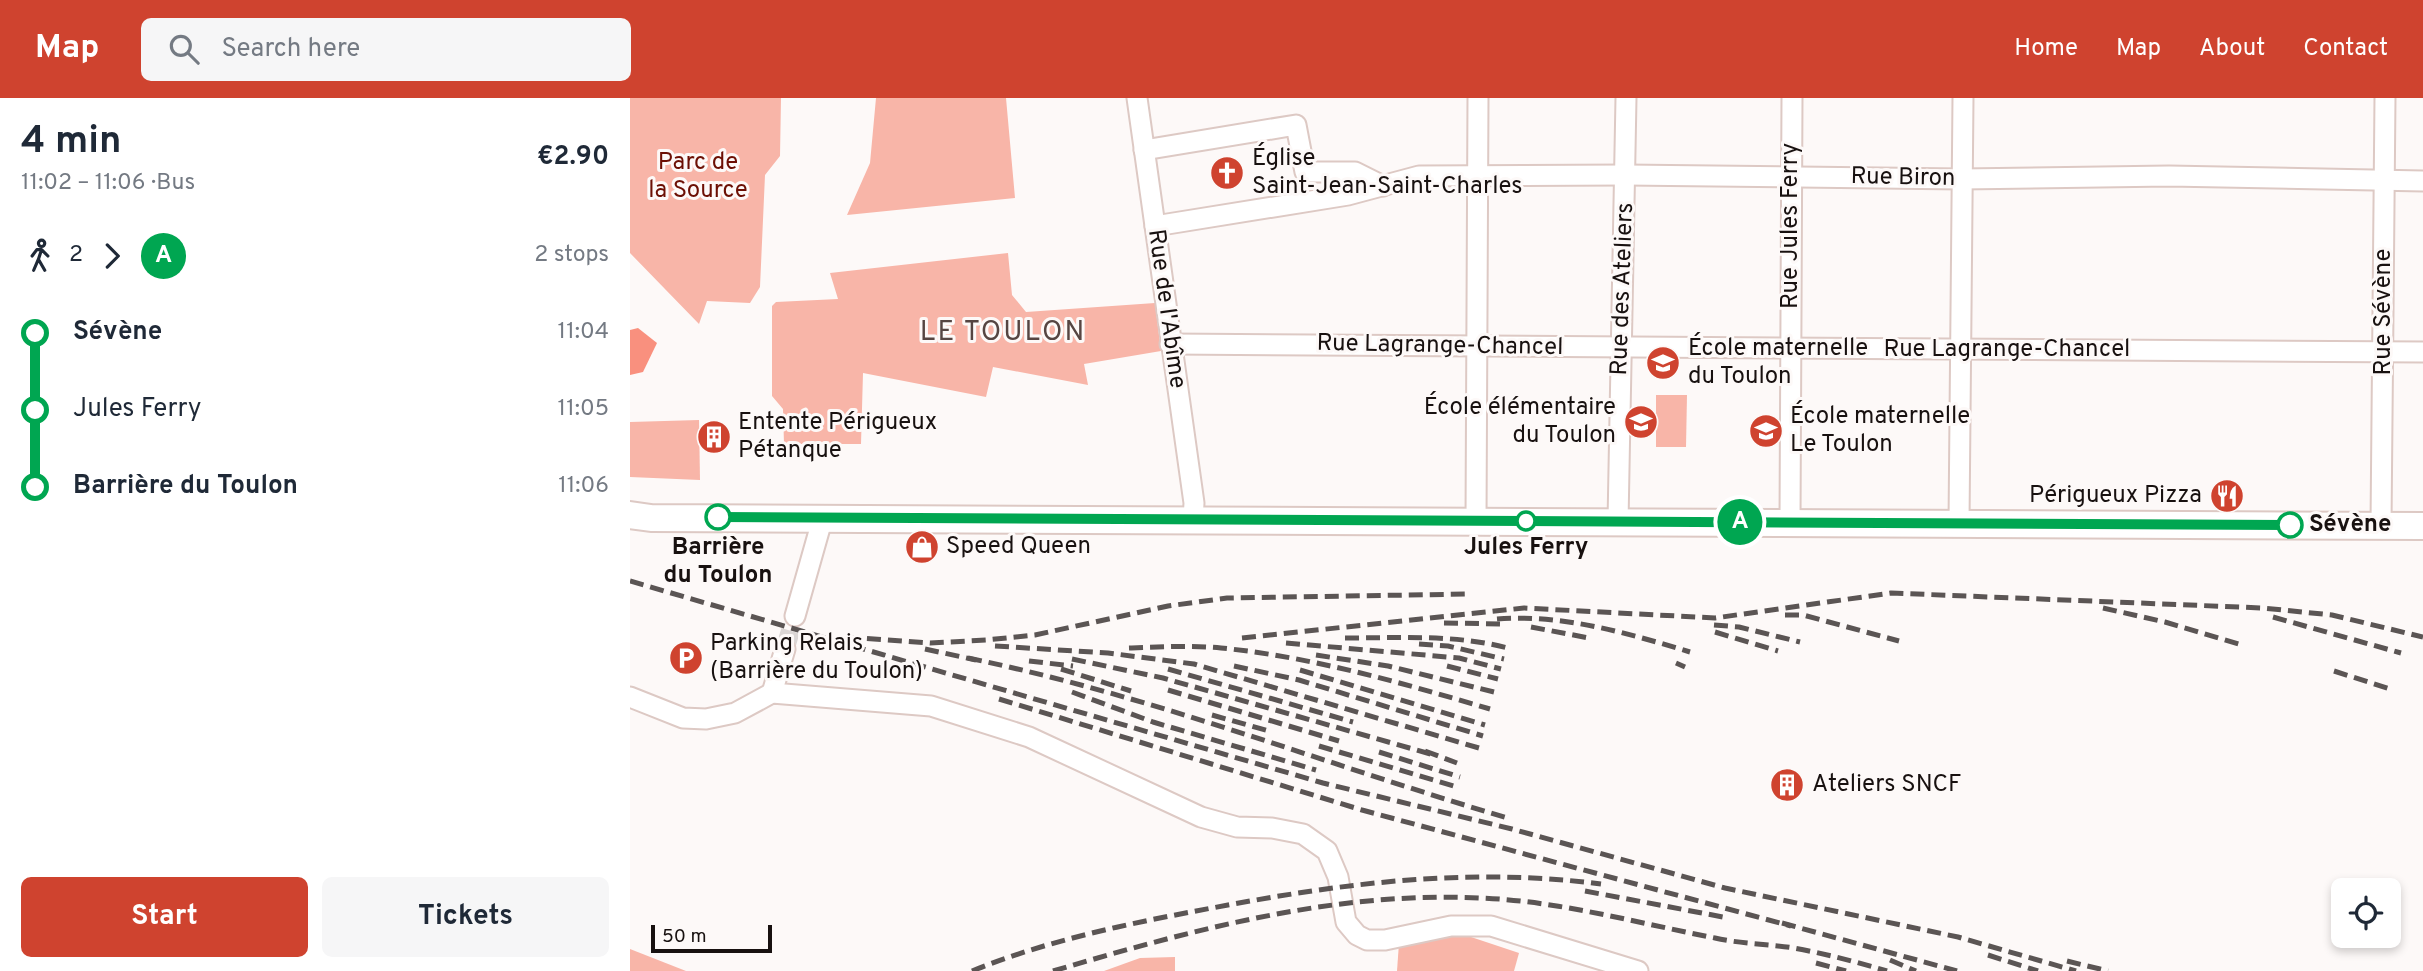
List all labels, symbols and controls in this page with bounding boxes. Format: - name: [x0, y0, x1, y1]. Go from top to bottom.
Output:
- search box: [141, 18, 631, 81]
- text: Map: [35, 28, 99, 70]
- icon: search: [165, 30, 203, 68]
- text: Search here: [221, 33, 360, 66]
- text: Home: [2014, 34, 2078, 64]
- text: Map: [2116, 34, 2161, 64]
- text: About: [2199, 34, 2265, 64]
- text: Contact: [2303, 34, 2388, 64]
- text: 4 min: [21, 118, 121, 167]
- text: €2.90: [537, 141, 609, 174]
- place label: Église Saint-Jean-Saint-Charles: [1252, 142, 1522, 202]
- street label: Rue Jules Ferry: [1776, 143, 1806, 309]
- park label: Parc de la Source: [648, 148, 748, 206]
- church icon: Église Saint-Jean-Saint-Charles: [1208, 154, 1246, 192]
- street label: Rue Biron: [1850, 162, 1956, 194]
- text: 11:02 – 11:06 · Bus: [21, 169, 195, 198]
- street label: Rue des Ateliers: [1605, 202, 1641, 376]
- street label: Rue de l'Abîme: [1140, 227, 1192, 391]
- icon: walk: [21, 237, 59, 275]
- icon: forward: [93, 237, 131, 275]
- text: 2: [69, 241, 83, 270]
- text: A: [155, 241, 172, 271]
- text: 2 stops: [534, 241, 609, 270]
- street label: Rue Sévène: [2369, 249, 2399, 375]
- district label: LE TOULON: [920, 315, 1086, 351]
- text: Sévène: [73, 316, 162, 349]
- text: 11:04: [558, 318, 609, 347]
- street label: Rue Lagrange-Chancel: [1316, 329, 1564, 363]
- place label: École maternelle du Toulon: [1688, 332, 1868, 392]
- street label: Rue Lagrange-Chancel: [1884, 335, 2130, 365]
- school or university icon: École maternelle du Toulon: [1644, 344, 1682, 382]
- place label: École élémentaire du Toulon: [1424, 391, 1616, 451]
- text: Jules Ferry: [73, 393, 202, 426]
- text: 11:05: [558, 395, 609, 424]
- place label: École maternelle Le Toulon: [1790, 400, 1970, 460]
- school or university icon: École élémentaire du Toulon: [1622, 403, 1660, 441]
- place label: Entente Périgueux Pétanque: [738, 408, 937, 466]
- school or university icon: École maternelle Le Toulon: [1747, 412, 1785, 450]
- building icon: Entente Périgueux Pétanque: [695, 418, 733, 456]
- text: Barrière du Toulon: [73, 470, 298, 503]
- text: 11:06: [558, 472, 609, 501]
- restaurant icon: Périgueux Pizza: [2208, 477, 2246, 515]
- place label: Périgueux Pizza: [2029, 481, 2202, 511]
- line badge: A: [1717, 499, 1763, 545]
- marker: Barrière du Toulon: [705, 504, 731, 530]
- text: A: [1731, 507, 1749, 537]
- place label: Sévène: [2309, 510, 2391, 540]
- marker: Jules Ferry: [1516, 511, 1536, 531]
- marker: Sévène: [2277, 512, 2303, 538]
- shop icon: Speed Queen: [903, 528, 941, 566]
- place label: Speed Queen: [946, 532, 1091, 562]
- place label: Barrière du Toulon: [664, 533, 772, 591]
- place label: Jules Ferry: [1464, 533, 1588, 563]
- place label: Parking Relais (Barrière du Toulon): [710, 629, 923, 687]
- parking icon: Parking Relais (Barrière du Toulon): [667, 639, 705, 677]
- building icon: Ateliers SNCF: [1768, 766, 1806, 804]
- place label: Ateliers SNCF: [1812, 770, 1961, 800]
- button: Start: [21, 877, 308, 957]
- button: Tickets: [322, 877, 609, 957]
- map controls: [2331, 878, 2401, 948]
- button: locate: [2331, 878, 2401, 948]
- scale bar: [651, 922, 772, 954]
- text: 50 m: [662, 925, 707, 949]

